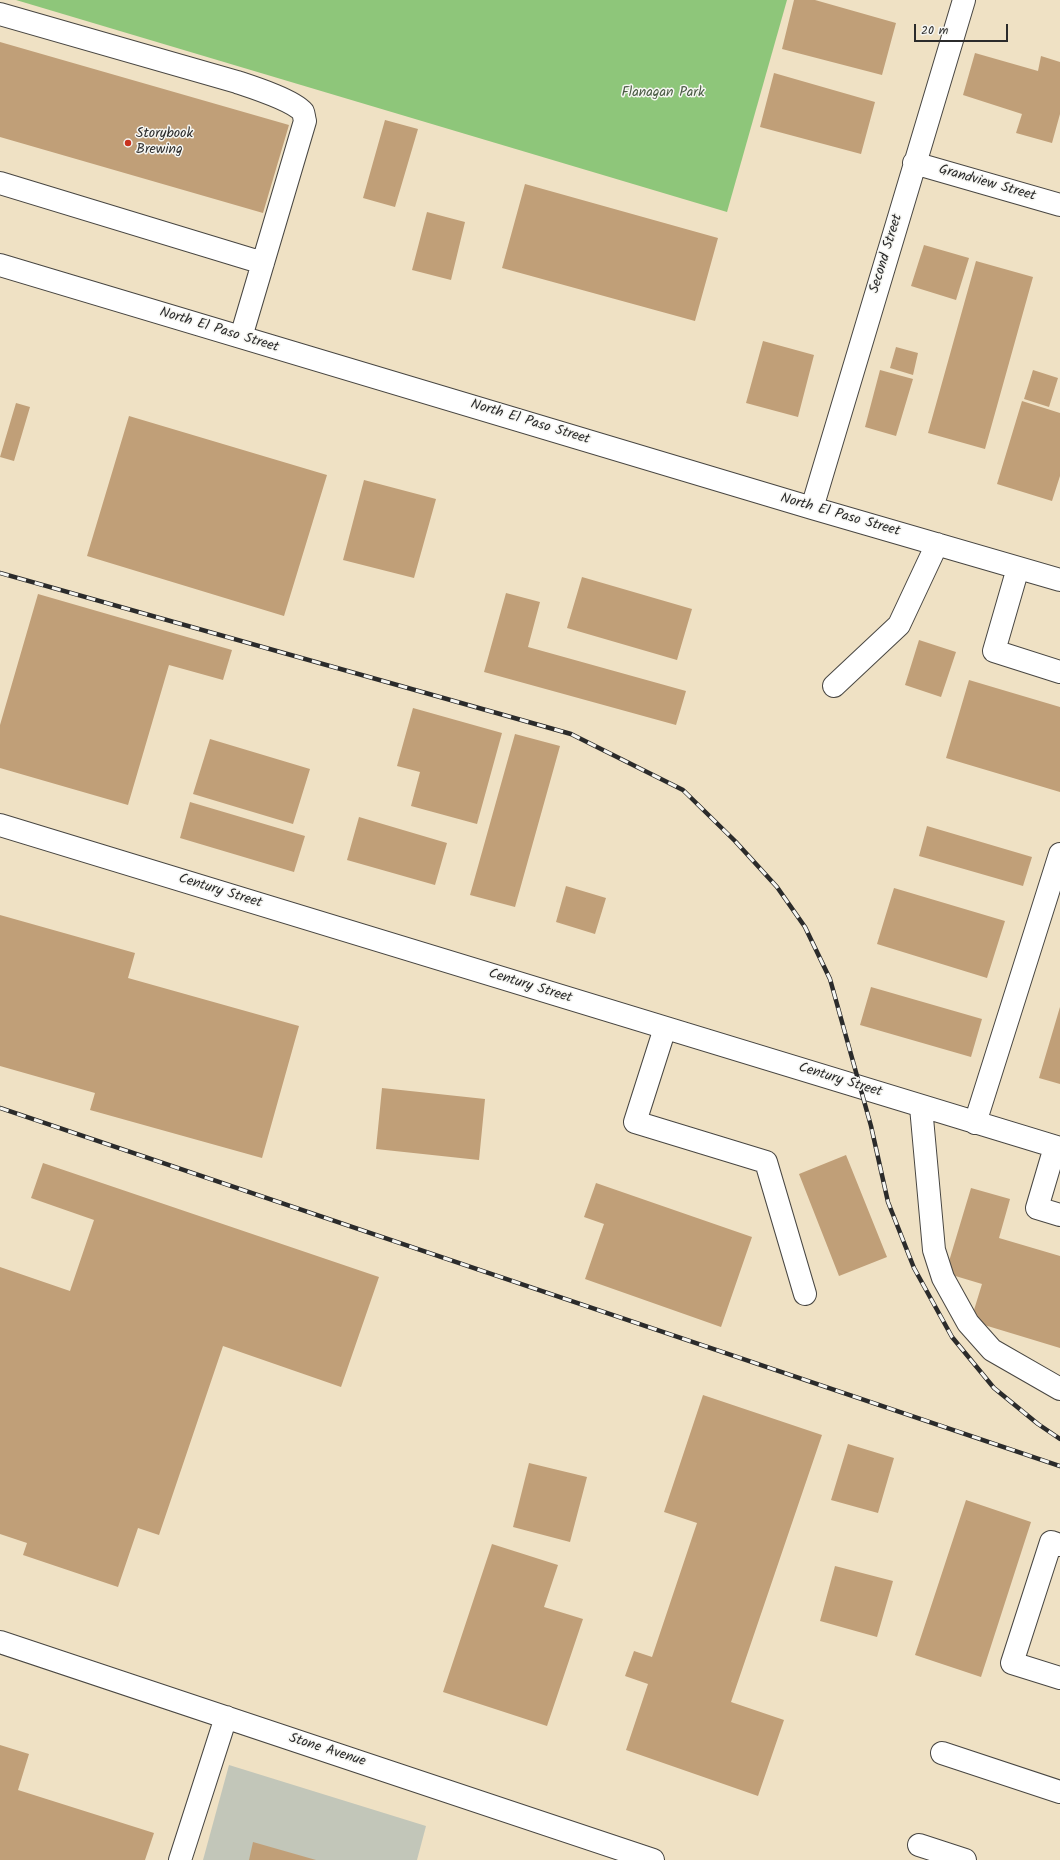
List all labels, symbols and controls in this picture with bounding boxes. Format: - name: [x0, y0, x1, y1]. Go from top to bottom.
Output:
- scale bar: [916, 16, 1010, 42]
- text: 20 m: [921, 21, 948, 40]
- park label: Flanagan Park: [621, 86, 705, 102]
- place label: Storybook Brewing: [136, 127, 193, 160]
- marker: Storybook Brewing: [123, 138, 133, 148]
- street label: Grandview Street: [936, 162, 1038, 206]
- street label: Second Street: [867, 212, 907, 296]
- street label: North El Paso Street: [157, 305, 281, 357]
- street label: North El Paso Street: [468, 397, 592, 449]
- street label: North El Paso Street: [778, 491, 902, 541]
- street label: Century Street: [176, 871, 264, 913]
- street label: Century Street: [486, 966, 574, 1008]
- street label: Century Street: [796, 1060, 884, 1102]
- street label: Stone Avenue: [286, 1731, 368, 1771]

